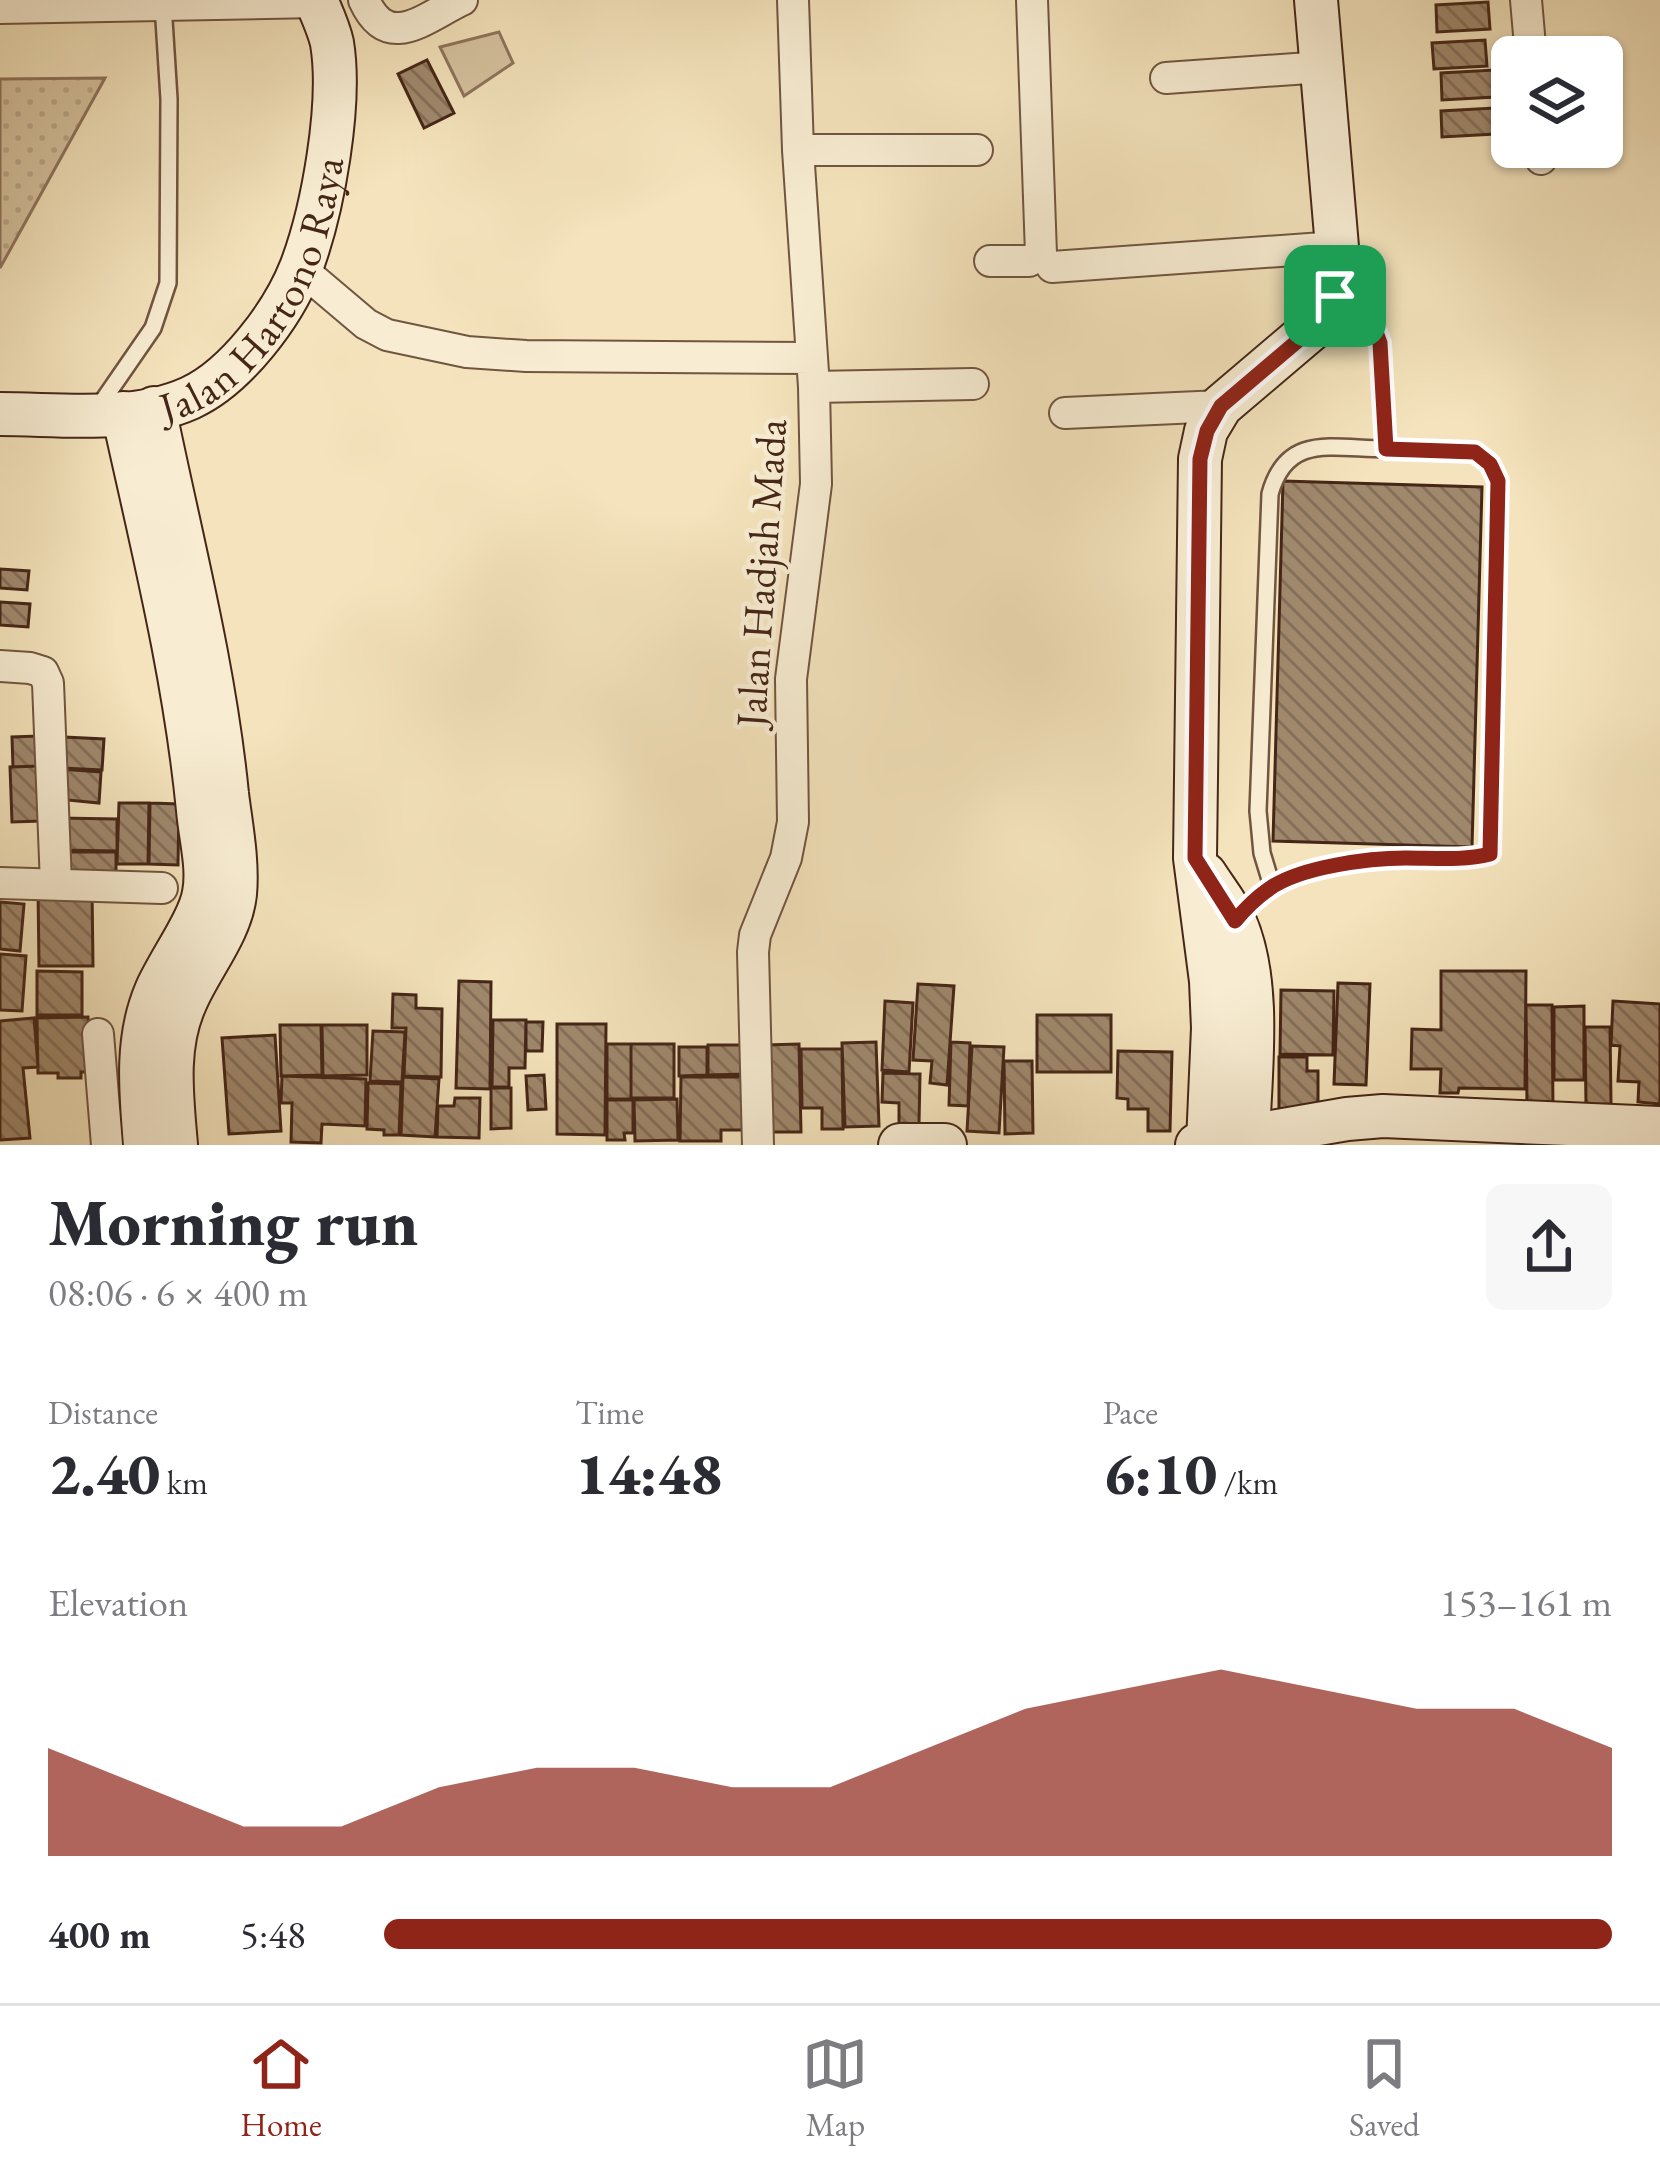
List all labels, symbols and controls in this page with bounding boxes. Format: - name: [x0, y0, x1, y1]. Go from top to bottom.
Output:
- map controls: [1491, 36, 1623, 168]
- button: layers: [1491, 36, 1623, 168]
- street label: Jalan Hartono Raya: [150, 153, 356, 435]
- pin: [1284, 245, 1386, 347]
- icon: arrive: [1302, 263, 1368, 329]
- street label: Jalan Hadjah Mada: [723, 417, 799, 732]
- text: Morning run: [48, 1179, 418, 1265]
- button: share: [1486, 1184, 1612, 1310]
- text: 08:06 · 6 × 400 m: [48, 1267, 308, 1318]
- text: Distance: [48, 1391, 158, 1434]
- text: Time: [575, 1391, 644, 1434]
- text: Pace: [1103, 1391, 1158, 1434]
- text: 2.40: [48, 1434, 160, 1512]
- text: 14:48: [575, 1434, 722, 1512]
- text: 6:10: [1103, 1434, 1217, 1512]
- text: km: [160, 1461, 208, 1504]
- text: /km: [1217, 1461, 1278, 1504]
- text: Elevation: [48, 1577, 188, 1628]
- text: 153–161 m: [1440, 1577, 1612, 1628]
- text: 400 m: [48, 1909, 151, 1960]
- text: 5:48: [240, 1909, 306, 1960]
- tab: Home: [240, 2031, 322, 2146]
- tab: Map: [802, 2031, 868, 2146]
- tab: Saved: [1349, 2031, 1420, 2146]

